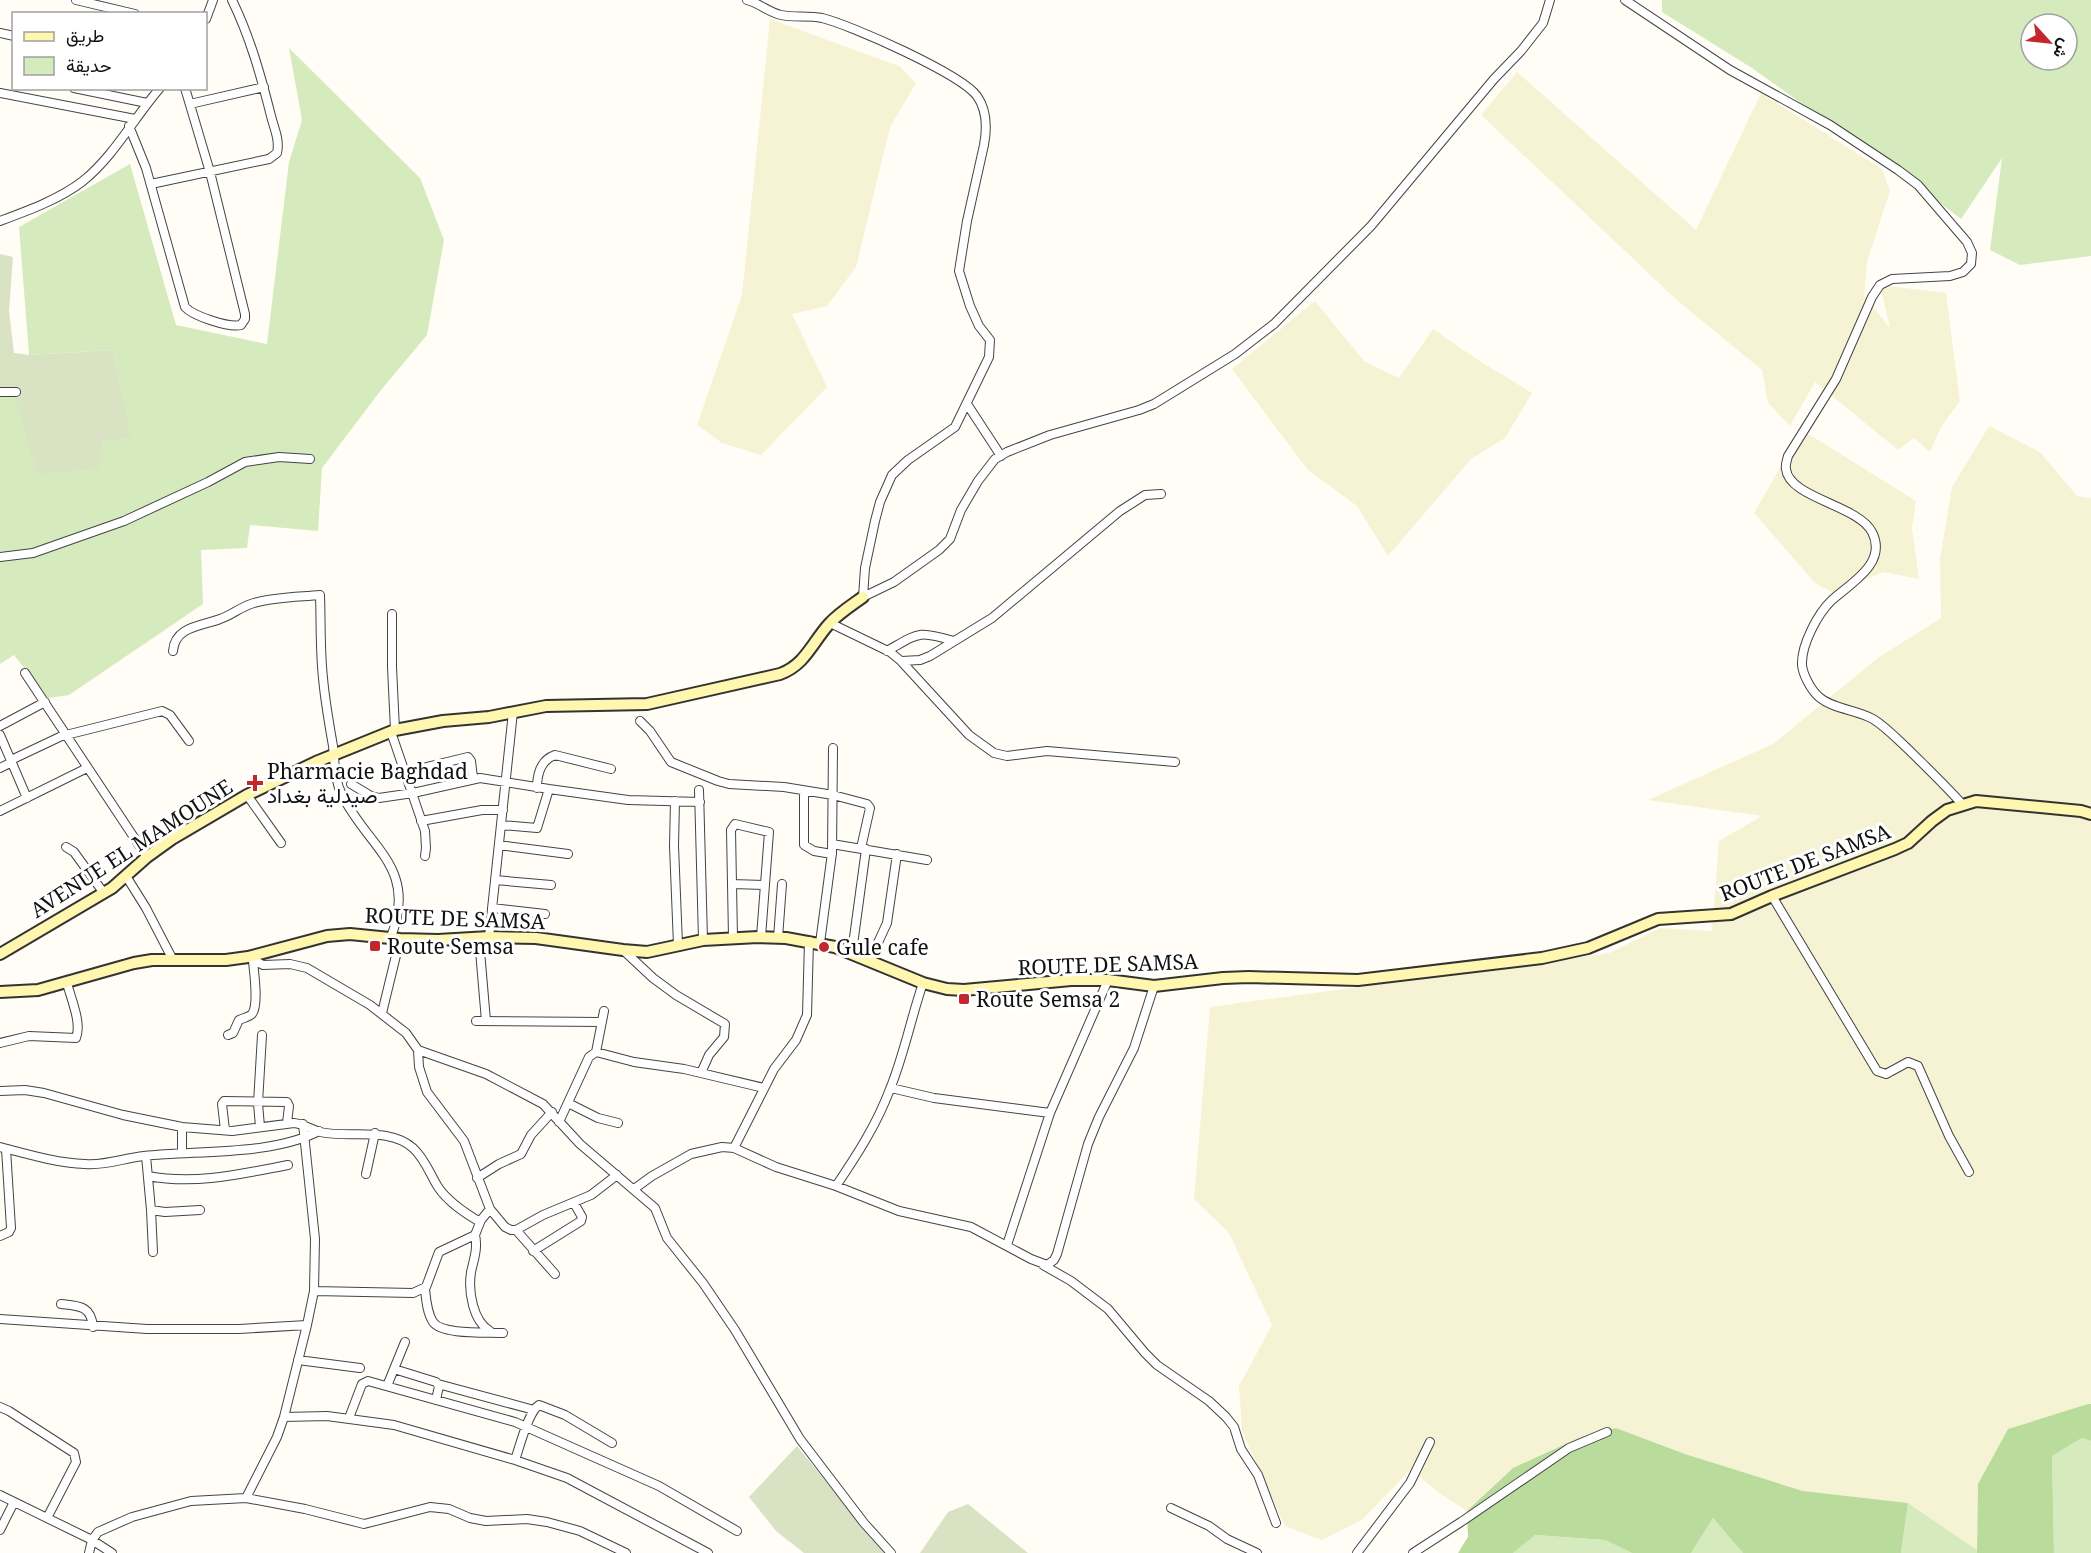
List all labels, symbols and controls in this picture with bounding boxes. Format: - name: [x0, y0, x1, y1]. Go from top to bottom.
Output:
- legend: [12, 12, 207, 90]
- north arrow: [2019, 12, 2079, 72]
- text: طريق: [66, 23, 104, 47]
- text: ش: [2048, 35, 2077, 62]
- text: حديقة: [66, 53, 112, 77]
- place label: Pharmacie Baghdad صيدلية بغداد: [267, 757, 468, 809]
- street label: AVENUE EL MAMOUNE: [25, 772, 237, 924]
- marker: Pharmacie Baghdad صيدلية بغداد: [248, 776, 262, 790]
- street label: ROUTE DE SAMSA: [1716, 817, 1894, 907]
- street label: ROUTE DE SAMSA: [364, 901, 546, 935]
- place label: Route Semsa: [387, 932, 514, 960]
- place label: Gule cafe: [836, 933, 929, 961]
- marker: Route Semsa: [368, 939, 382, 953]
- marker: Gule cafe: [817, 940, 831, 954]
- street label: ROUTE DE SAMSA: [1017, 947, 1199, 981]
- place label: Route Semsa 2: [976, 985, 1120, 1013]
- marker: Route Semsa 2: [957, 992, 971, 1006]

